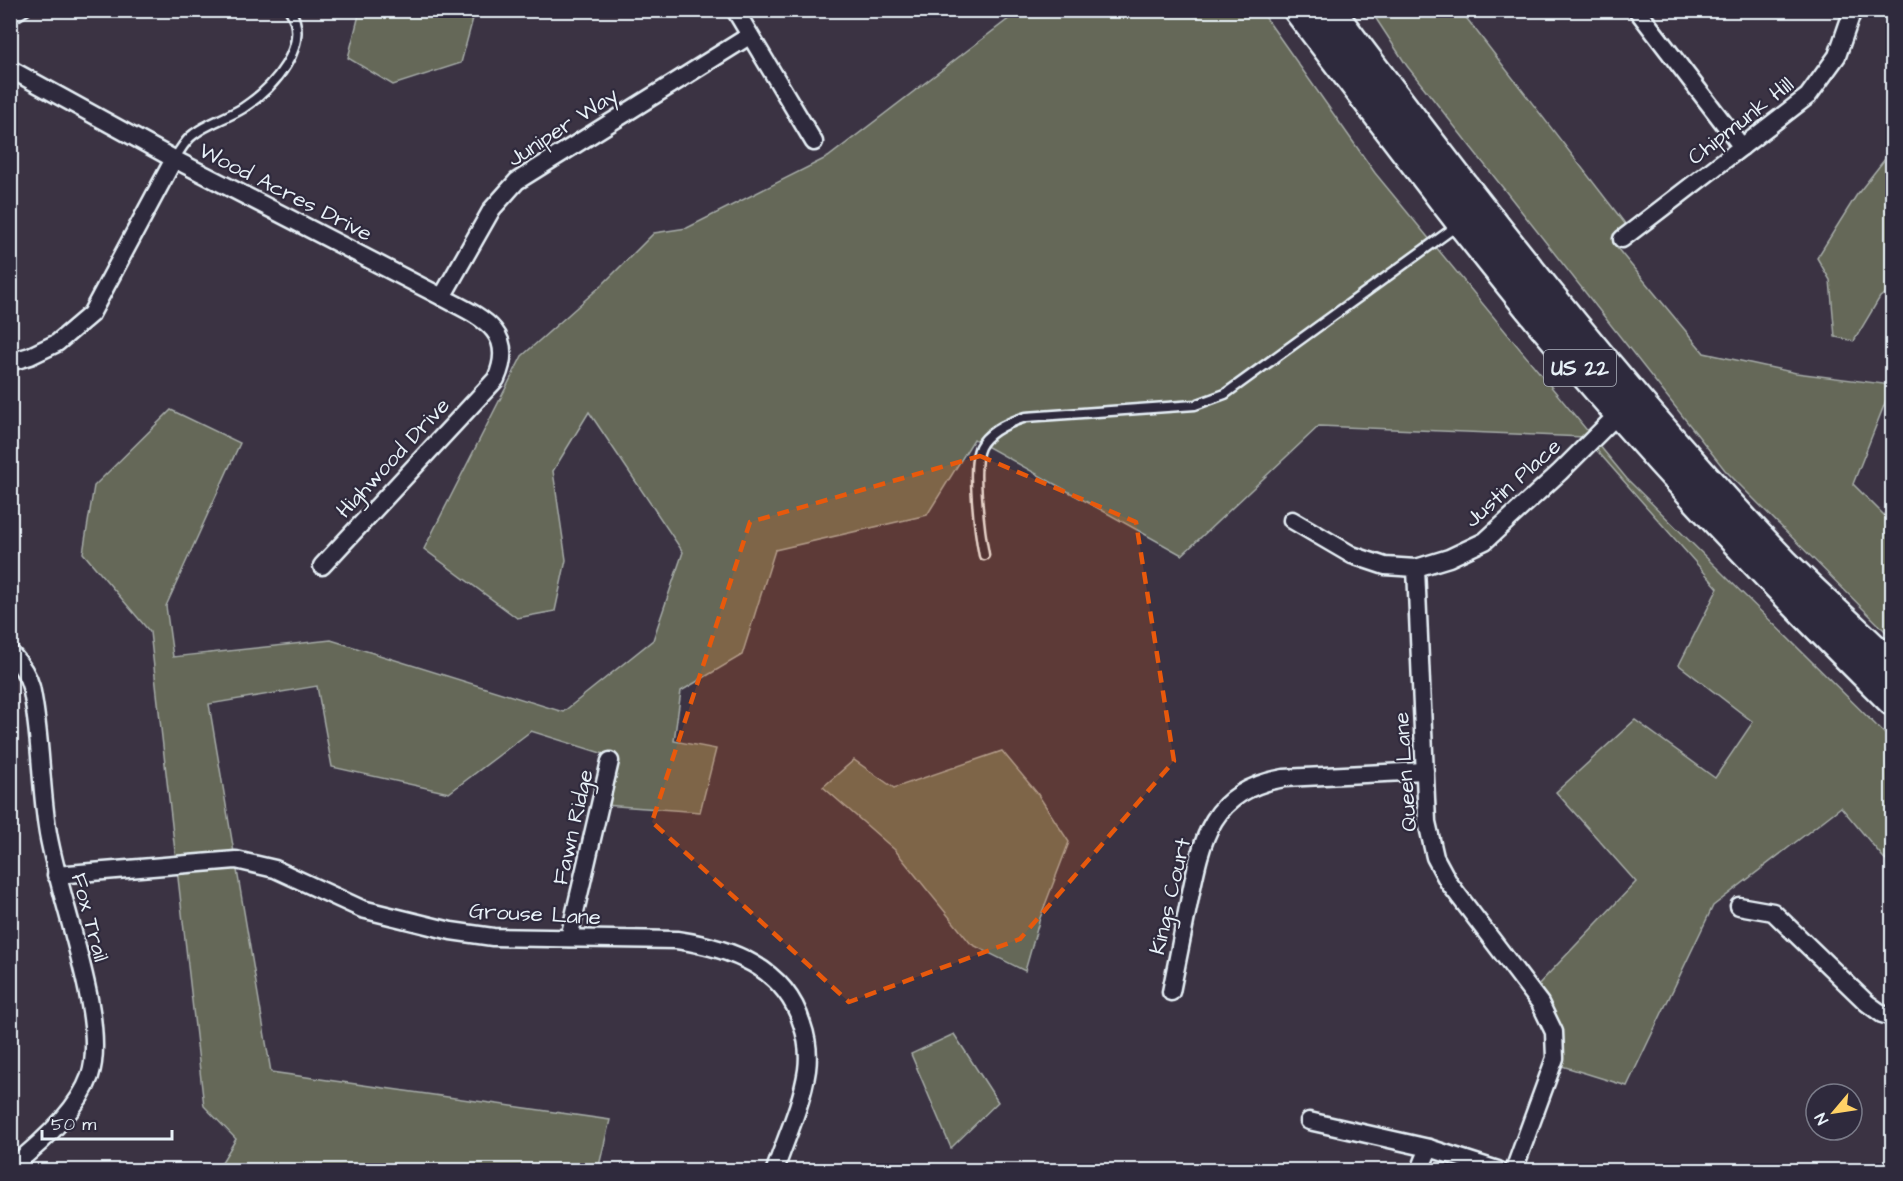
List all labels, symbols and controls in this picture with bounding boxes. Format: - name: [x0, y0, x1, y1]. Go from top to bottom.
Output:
- street label: Chipmunk Hill: [1681, 70, 1801, 173]
- street label: Juniper Way: [501, 80, 625, 175]
- street label: Wood Acres Drive: [193, 135, 377, 249]
- road number: US 22: [1544, 350, 1616, 386]
- street label: Highwood Drive: [329, 391, 458, 526]
- street label: Justin Place: [1458, 431, 1568, 535]
- street label: Queen Lane: [1386, 711, 1425, 833]
- street label: Fawn Ridge: [545, 766, 603, 888]
- street label: Kings Court: [1142, 835, 1200, 958]
- street label: Fox Trail: [63, 870, 116, 965]
- street label: Grouse Lane: [468, 896, 602, 933]
- north arrow: [1804, 1082, 1864, 1142]
- scale bar: [42, 1103, 172, 1141]
- text: N: [1810, 1109, 1834, 1129]
- text: 50 m: [51, 1112, 96, 1137]

